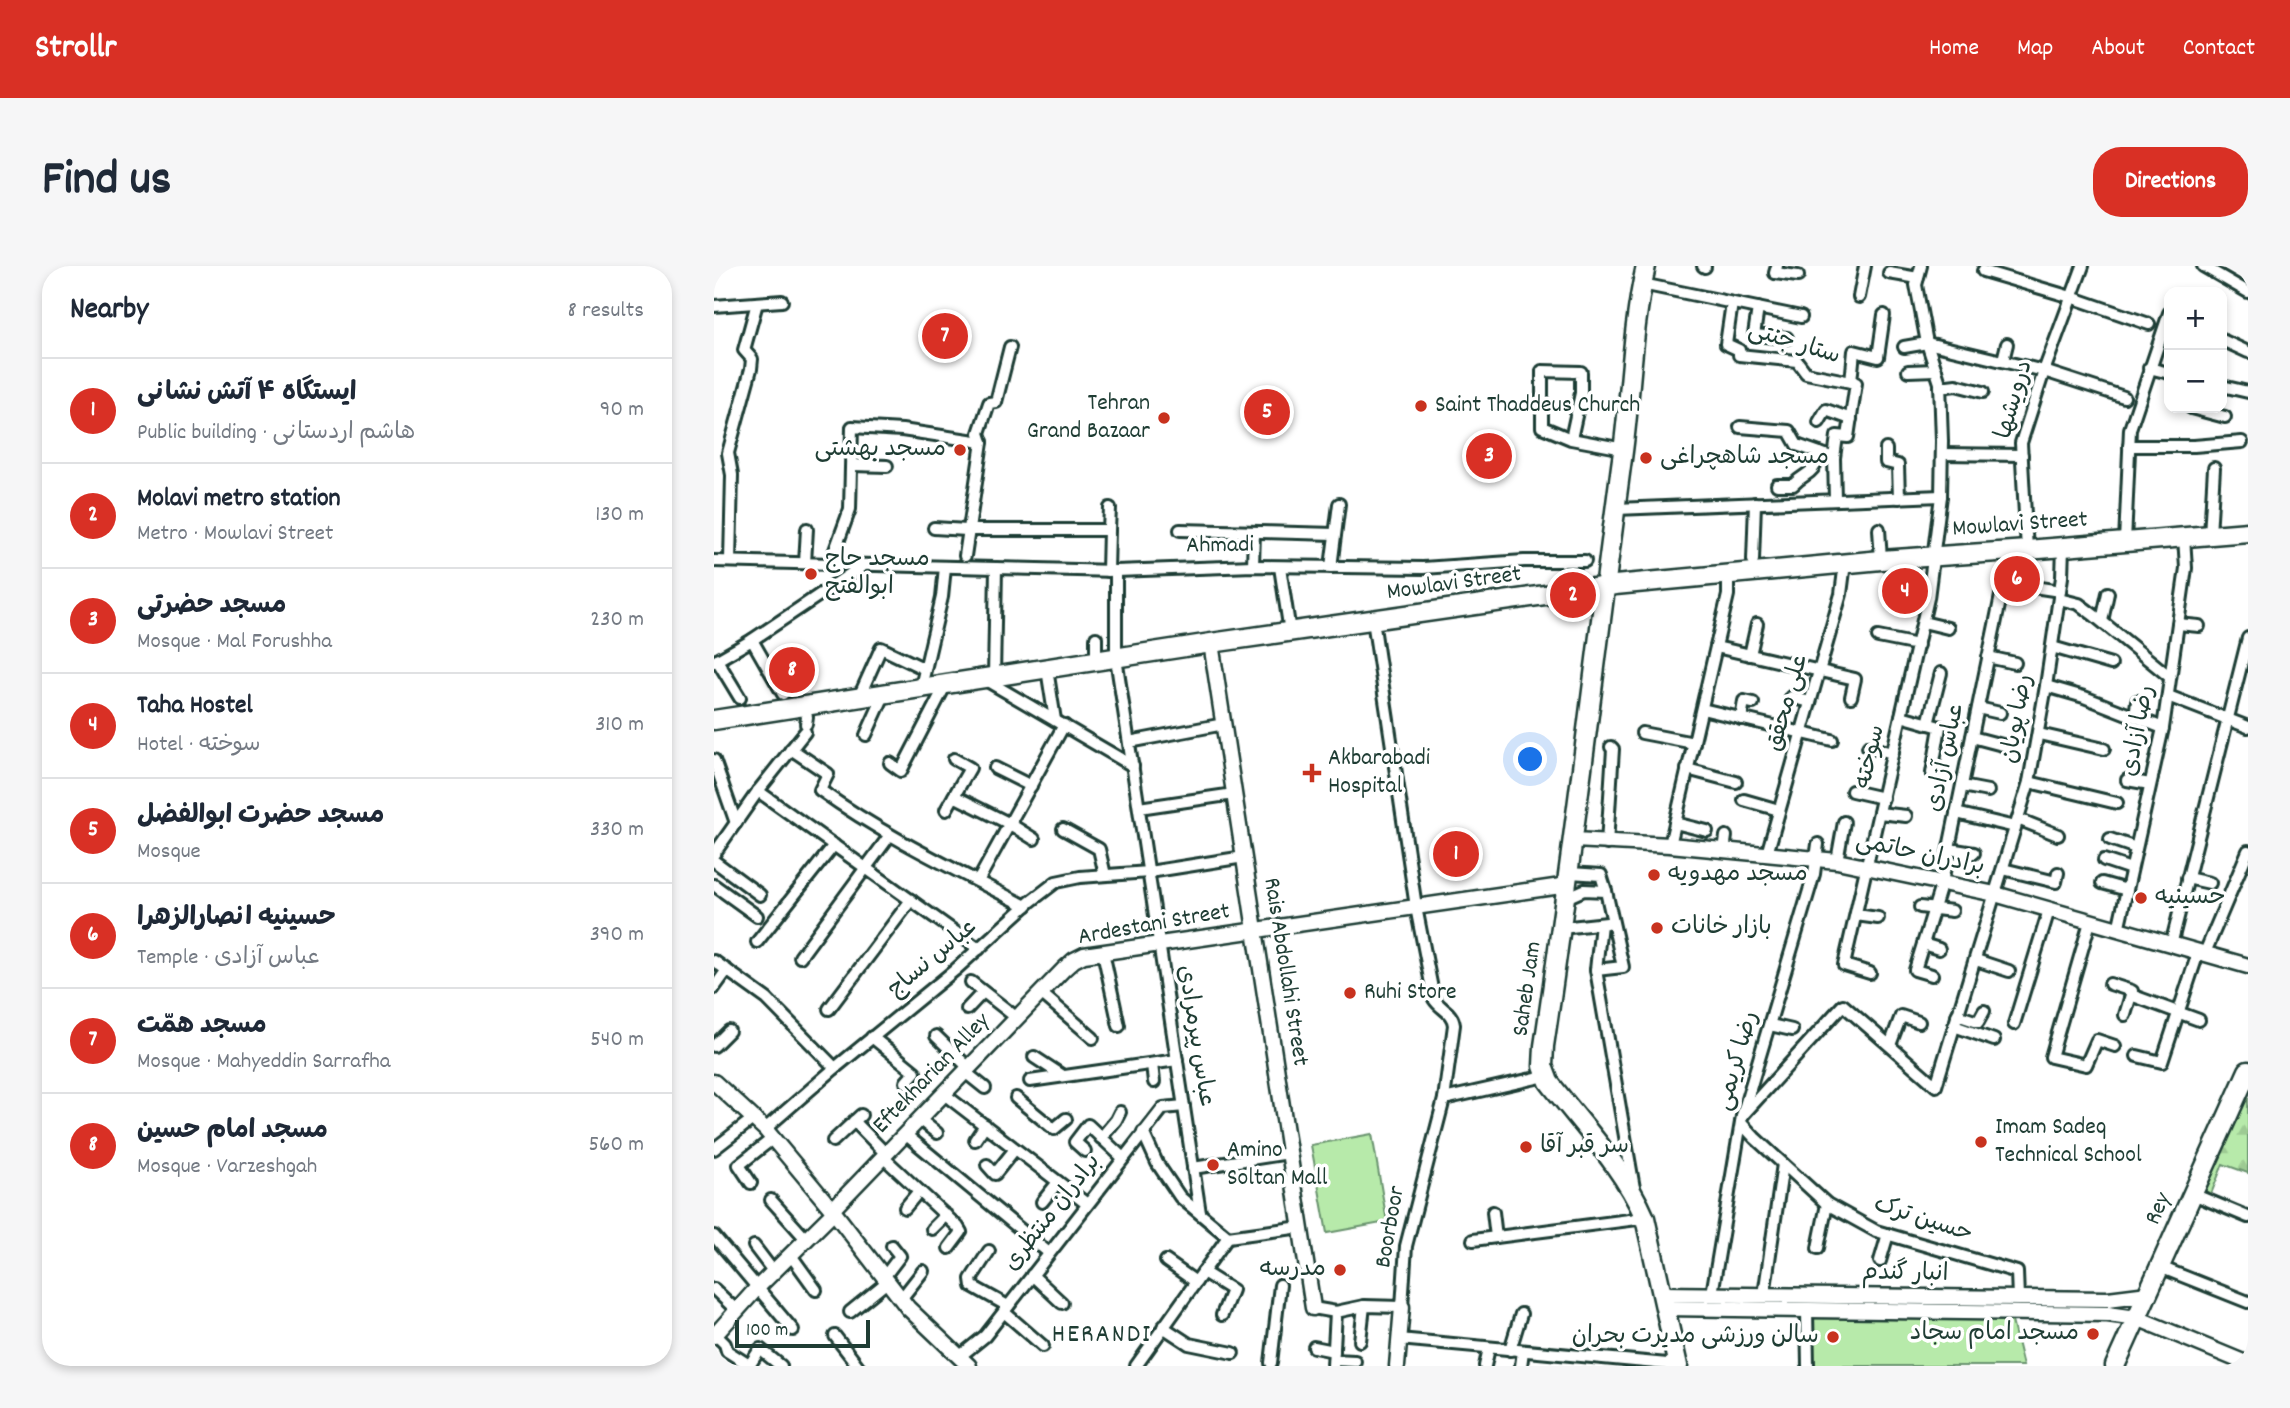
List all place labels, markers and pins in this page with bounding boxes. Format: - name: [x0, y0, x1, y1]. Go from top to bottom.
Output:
- pin: 7: [922, 310, 968, 362]
- pin: 5: [1244, 386, 1290, 438]
- place label: Tehran Grand Bazaar: [1027, 387, 1150, 449]
- place label: Saint Thaddeus Church: [1435, 389, 1640, 423]
- marker: Saint Thaddeus Church: [1413, 398, 1429, 414]
- marker: Tehran Grand Bazaar: [1156, 410, 1172, 426]
- pin: 3: [1466, 430, 1512, 482]
- place label: مسجد بهشتی: [814, 433, 946, 467]
- place label: مسجد شاهچراغی: [1660, 441, 1829, 475]
- marker: مسجد بهشتی: [952, 442, 968, 458]
- marker: مسجد شاهچراغی: [1638, 450, 1654, 466]
- place label: مسجد حاج ابوالفتح: [825, 543, 930, 605]
- pin: 6: [1994, 553, 2040, 605]
- pin: 4: [1882, 565, 1928, 617]
- marker: مسجد حاج ابوالفتح: [803, 566, 819, 582]
- pin: 2: [1550, 569, 1596, 621]
- pin: 8: [769, 644, 815, 696]
- place label: Akbarabadi Hospital: [1328, 742, 1430, 804]
- marker: Akbarabadi Hospital: [1302, 763, 1322, 783]
- pin: 1: [1433, 828, 1479, 880]
- place label: مسجد مهدویه: [1668, 858, 1808, 892]
- marker: مسجد مهدویه: [1646, 867, 1662, 883]
- place label: حسینیه: [2155, 881, 2226, 915]
- marker: حسینیه: [2133, 890, 2149, 906]
- place label: بازار خانات: [1671, 911, 1772, 945]
- marker: بازار خانات: [1649, 920, 1665, 936]
- place label: Ruhi Store: [1364, 976, 1457, 1010]
- marker: Ruhi Store: [1342, 985, 1358, 1001]
- place label: Imam Sadeq Technical School: [1995, 1111, 2142, 1173]
- place label: سر قبر آقا: [1540, 1130, 1629, 1164]
- place label: Amino Soltan Mall: [1227, 1134, 1328, 1196]
- marker: Imam Sadeq Technical School: [1973, 1134, 1989, 1150]
- marker: سر قبر آقا: [1518, 1139, 1534, 1155]
- marker: Amino Soltan Mall: [1205, 1157, 1221, 1173]
- place label: مدرسه: [1260, 1253, 1326, 1287]
- marker: مدرسه: [1332, 1262, 1348, 1278]
- place label: مسجد امام سجاد: [1910, 1317, 2079, 1351]
- place label: سالن ورزشی مدیرت بحران: [1572, 1320, 1819, 1354]
- marker: مسجد امام سجاد: [2085, 1326, 2101, 1342]
- marker: سالن ورزشی مدیرت بحران: [1825, 1329, 1841, 1345]

